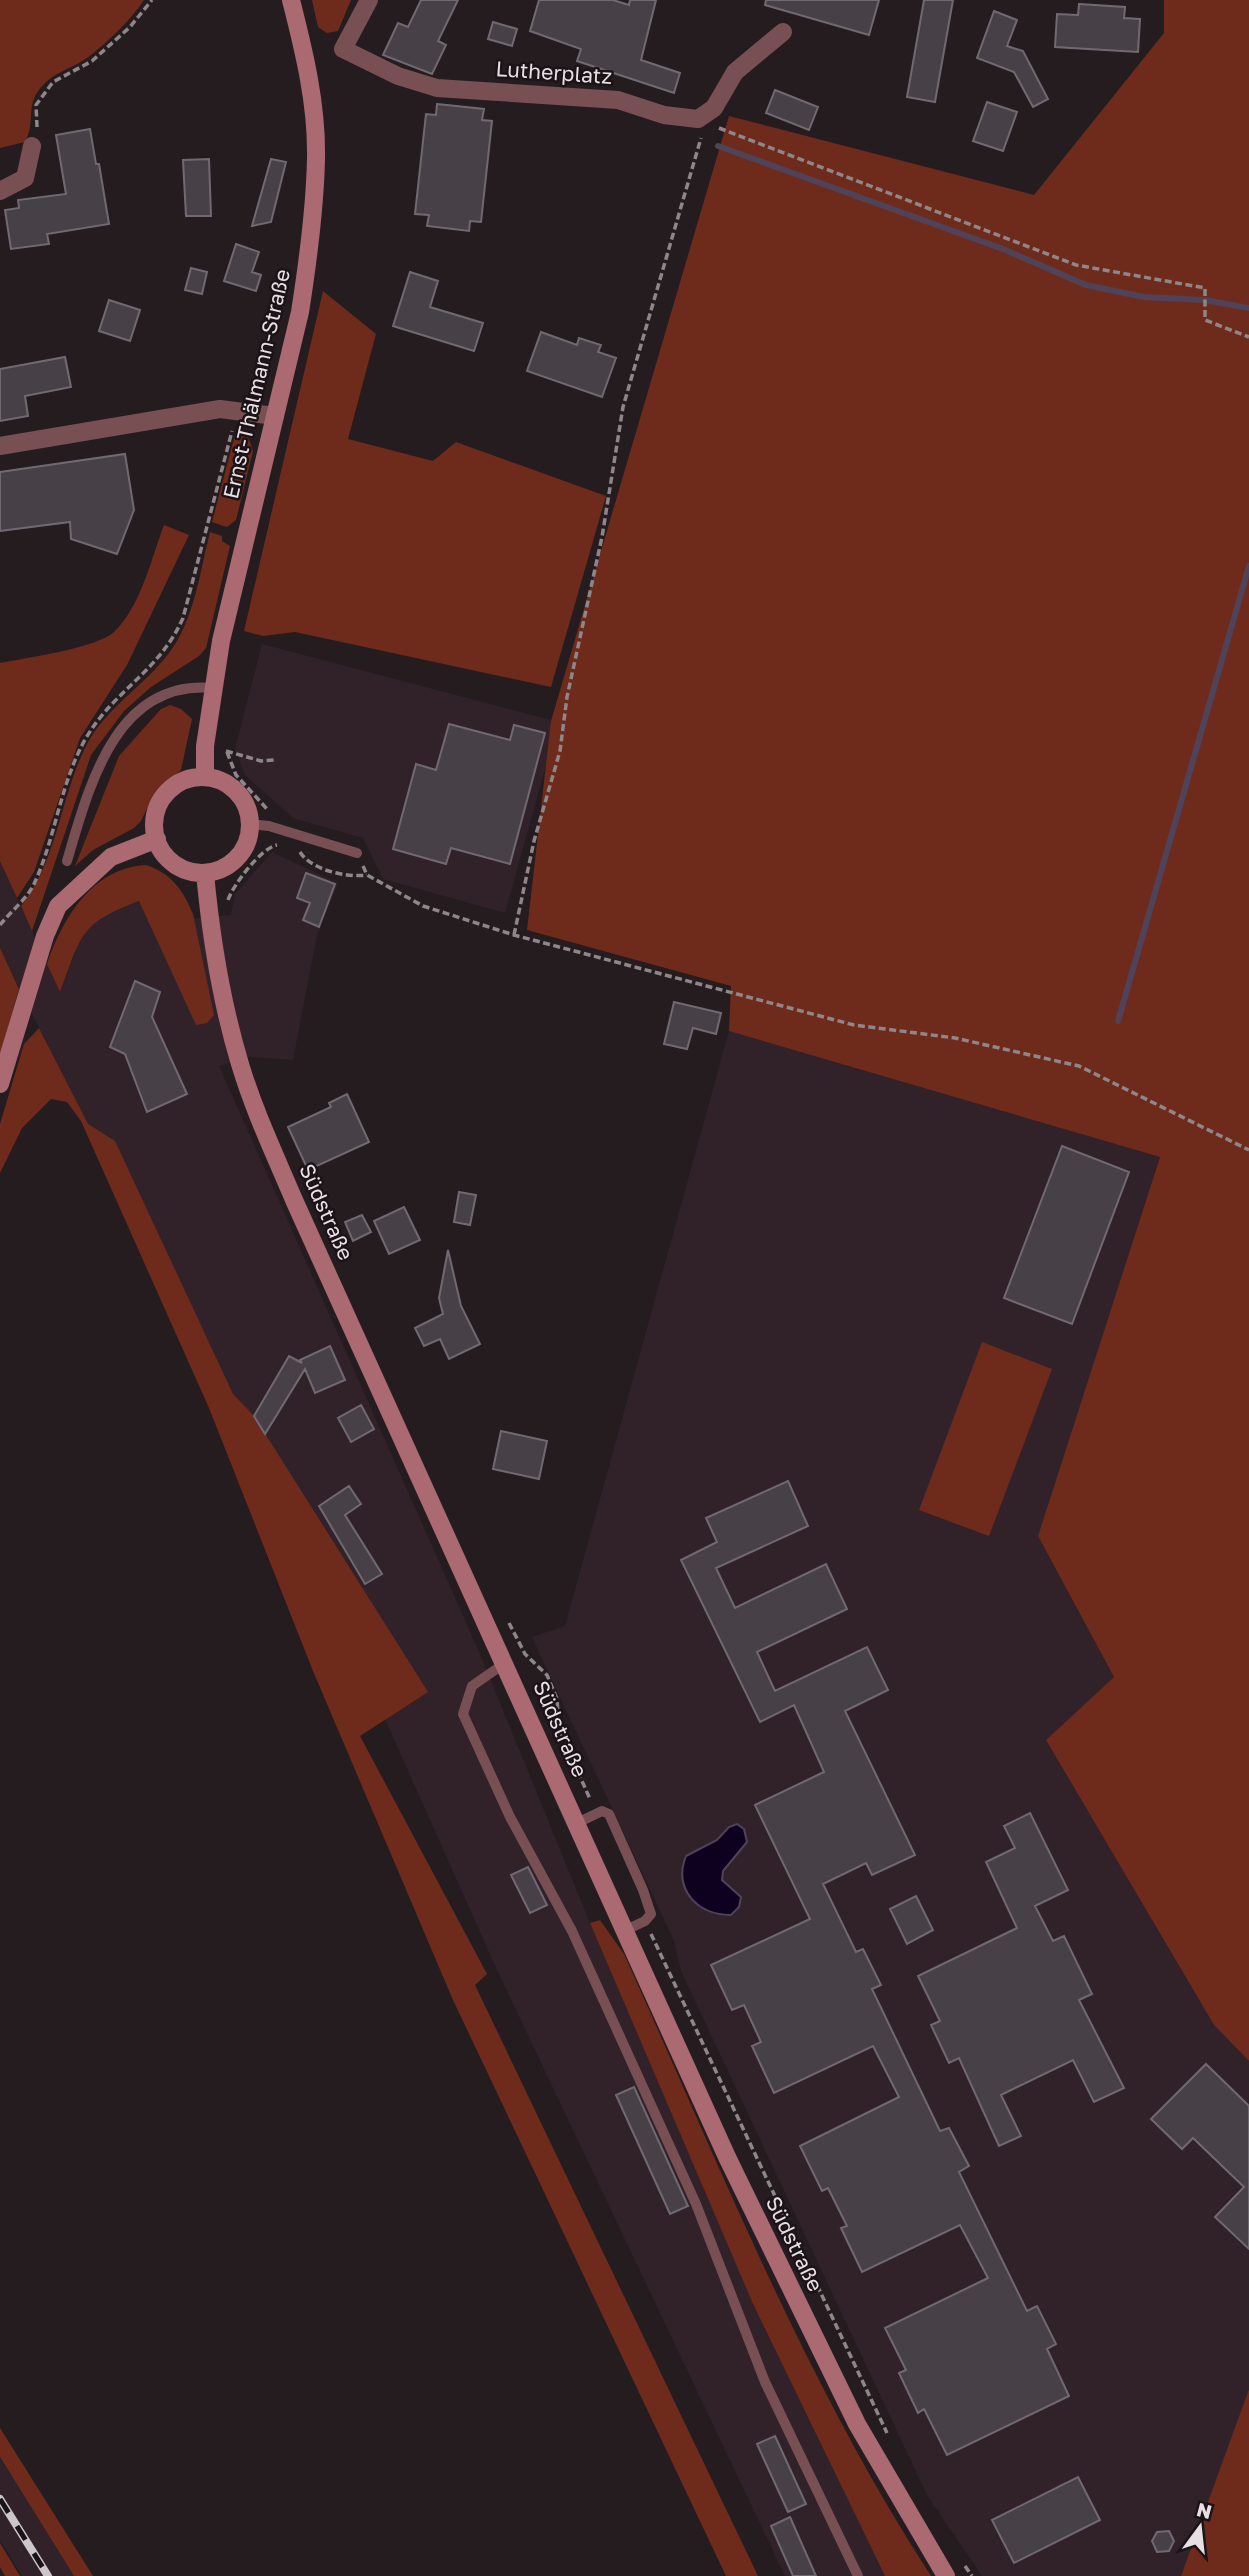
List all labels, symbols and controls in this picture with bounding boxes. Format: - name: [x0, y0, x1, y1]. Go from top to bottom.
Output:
- street label: Lutherplatz: [495, 55, 613, 89]
- street label: Ernst-Thälmann-Straße: [217, 266, 295, 501]
- street label: Südstraße: [294, 1159, 360, 1264]
- street label: Südstraße: [528, 1676, 594, 1781]
- street label: Südstraße: [761, 2192, 829, 2295]
- north arrow: [1165, 2492, 1235, 2562]
- text: N: [1195, 2497, 1214, 2523]

